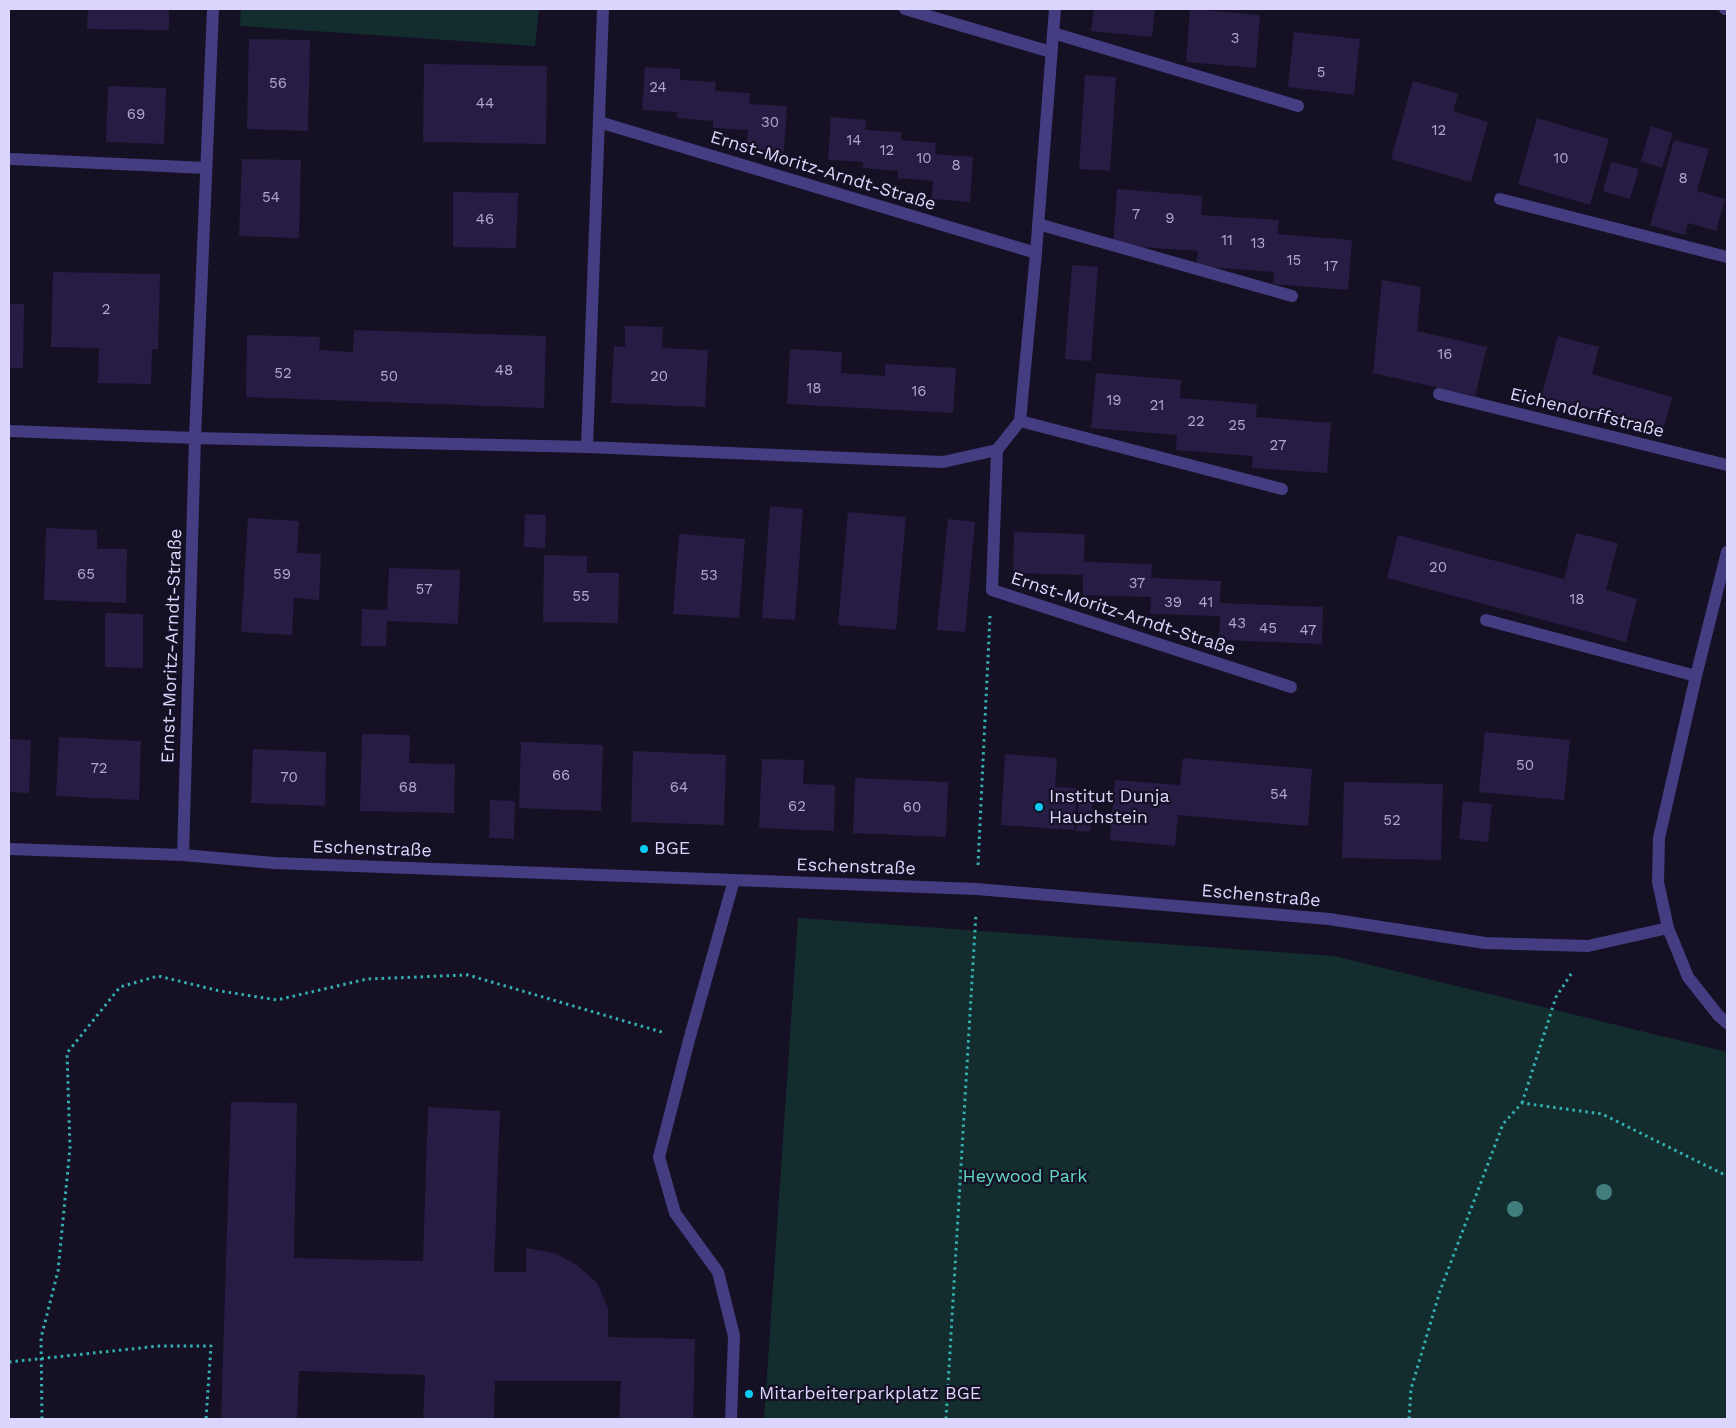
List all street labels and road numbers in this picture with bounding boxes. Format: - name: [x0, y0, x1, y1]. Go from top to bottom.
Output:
- street label: Ernst-Moritz-Arndt-Straße: [708, 126, 938, 216]
- street label: Eichendorffstraße: [1508, 383, 1666, 443]
- street label: Ernst-Moritz-Arndt-Straße: [157, 528, 187, 764]
- street label: Ernst-Moritz-Arndt-Straße: [1008, 567, 1238, 661]
- street label: Eschenstraße: [312, 836, 432, 862]
- street label: Eschenstraße: [796, 854, 916, 880]
- street label: Eschenstraße: [1201, 880, 1321, 912]

